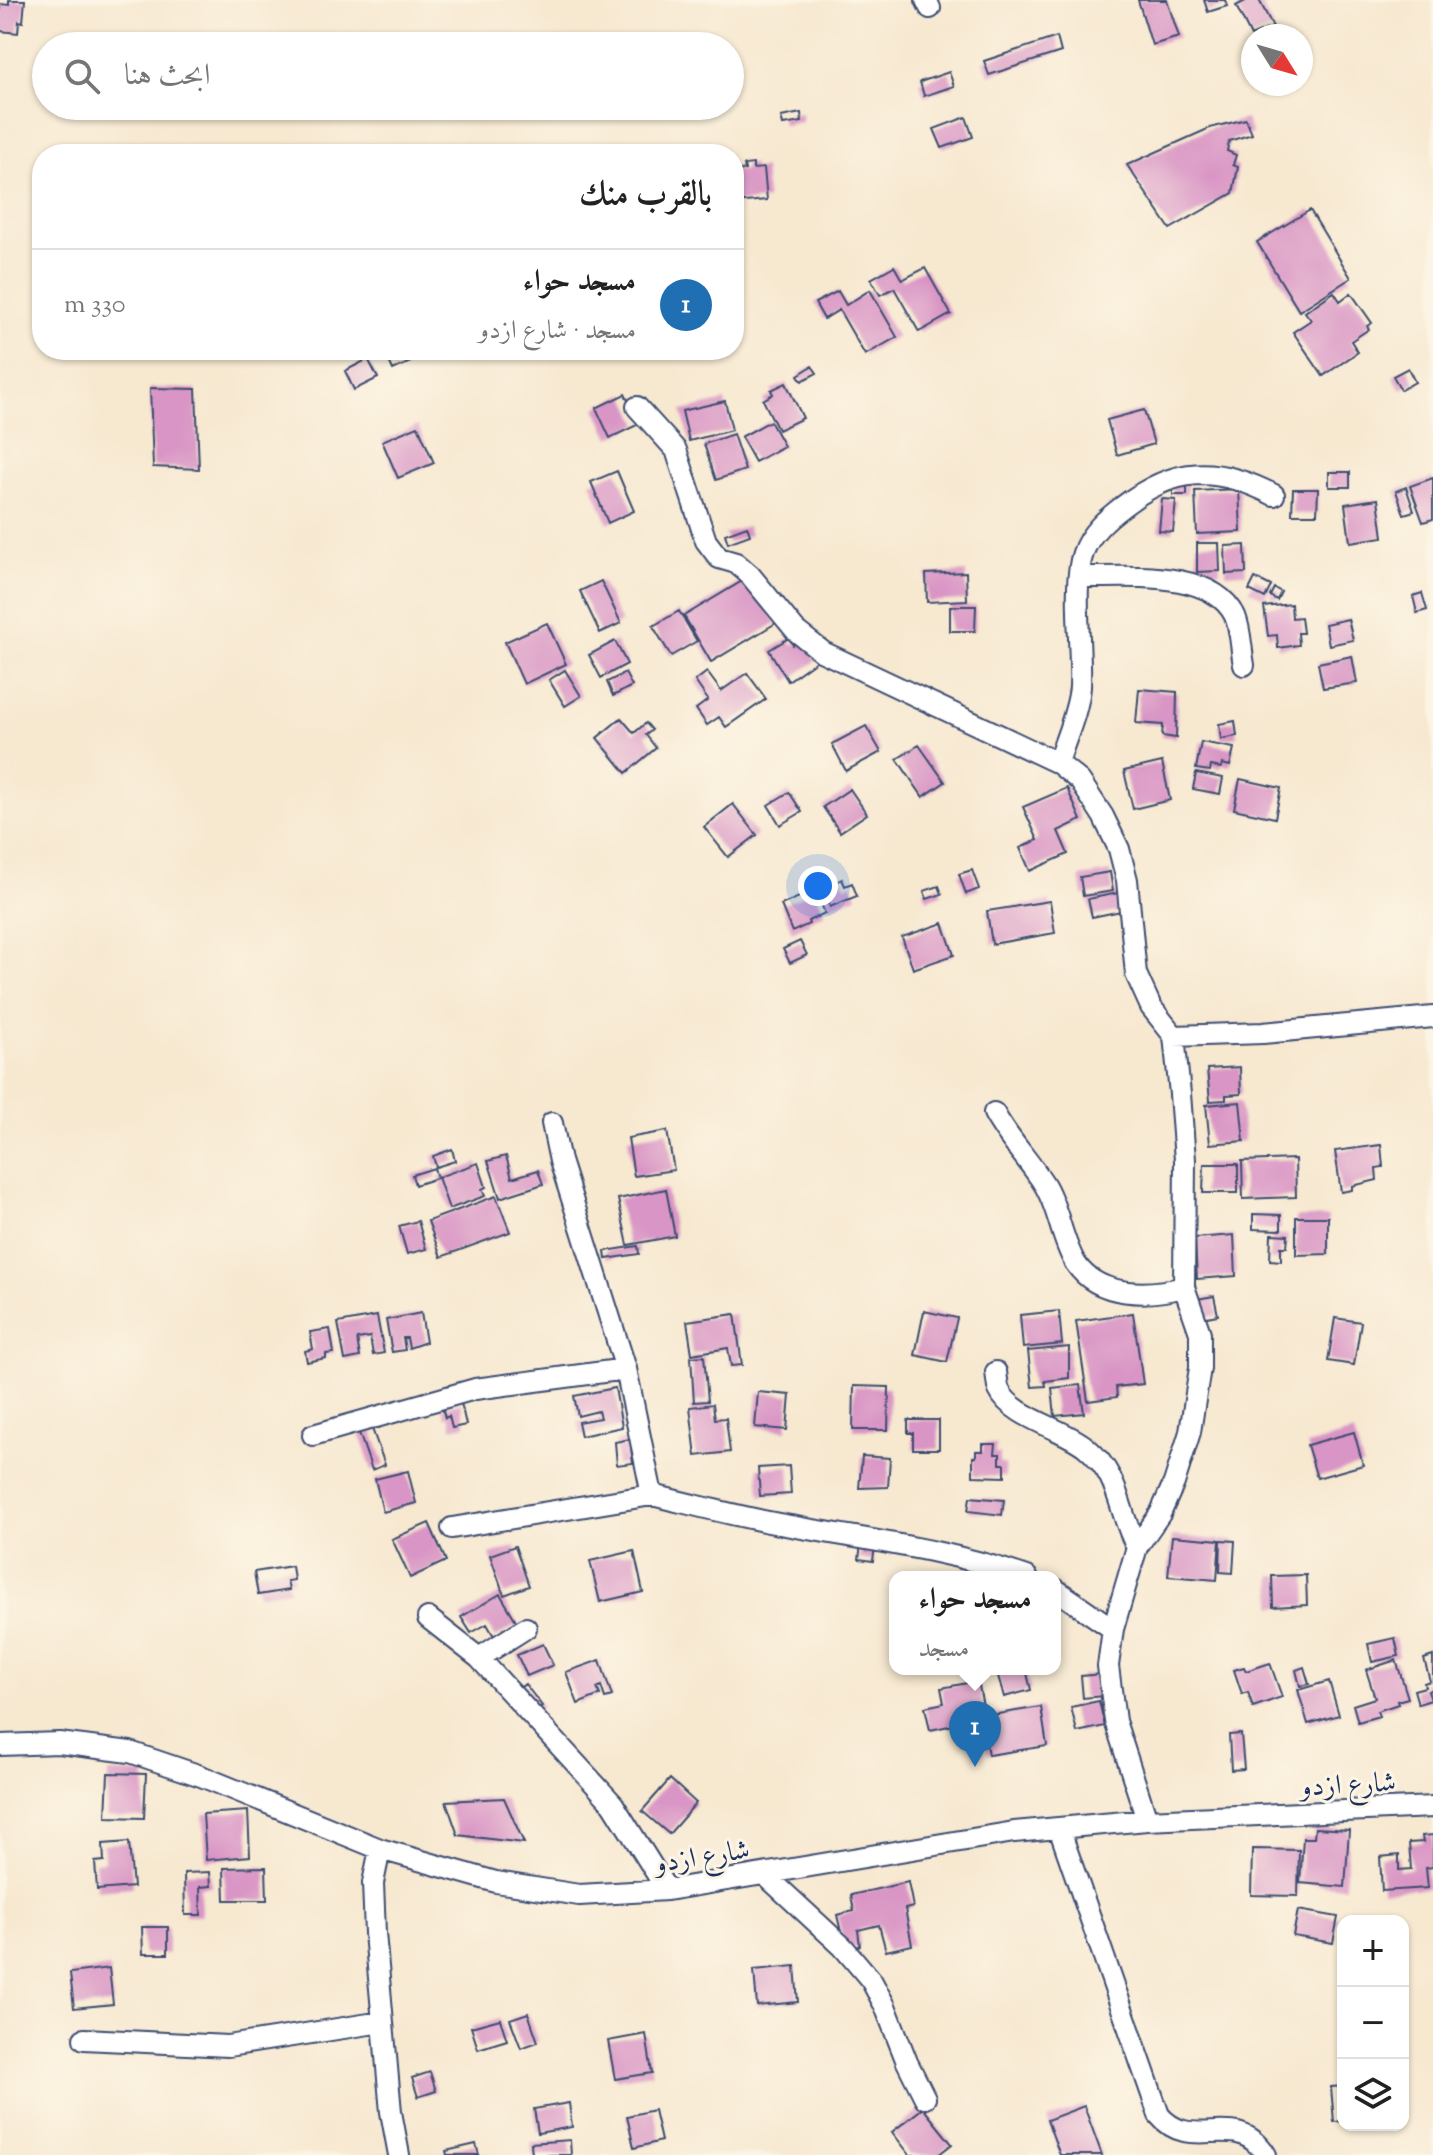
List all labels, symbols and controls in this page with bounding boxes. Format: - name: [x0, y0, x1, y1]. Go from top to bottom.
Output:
- north arrow: [1241, 24, 1313, 96]
- search box: [32, 32, 744, 120]
- icon: search: [60, 54, 104, 98]
- text: ابحث هنا: [124, 55, 210, 98]
- text: بالقرب منك: [579, 171, 712, 220]
- text: مسجد حواء: [523, 261, 636, 304]
- text: 330 m: [64, 287, 126, 324]
- text: 1: [682, 287, 690, 324]
- text: مسجد · شارع ازدو: [479, 313, 636, 350]
- your location: [798, 866, 838, 906]
- popup: [889, 1571, 1061, 1675]
- text: مسجد حواء: [918, 1579, 1032, 1622]
- text: مسجد: [918, 1631, 969, 1668]
- pin: 1: [949, 1701, 1001, 1767]
- street label: شارع ازدو: [1296, 1764, 1397, 1810]
- street label: شارع ازدو: [649, 1831, 753, 1887]
- map controls: [1337, 1915, 1409, 2131]
- button: +: [1337, 1915, 1409, 1987]
- button: −: [1337, 1987, 1409, 2059]
- button: layers: [1337, 2059, 1409, 2131]

